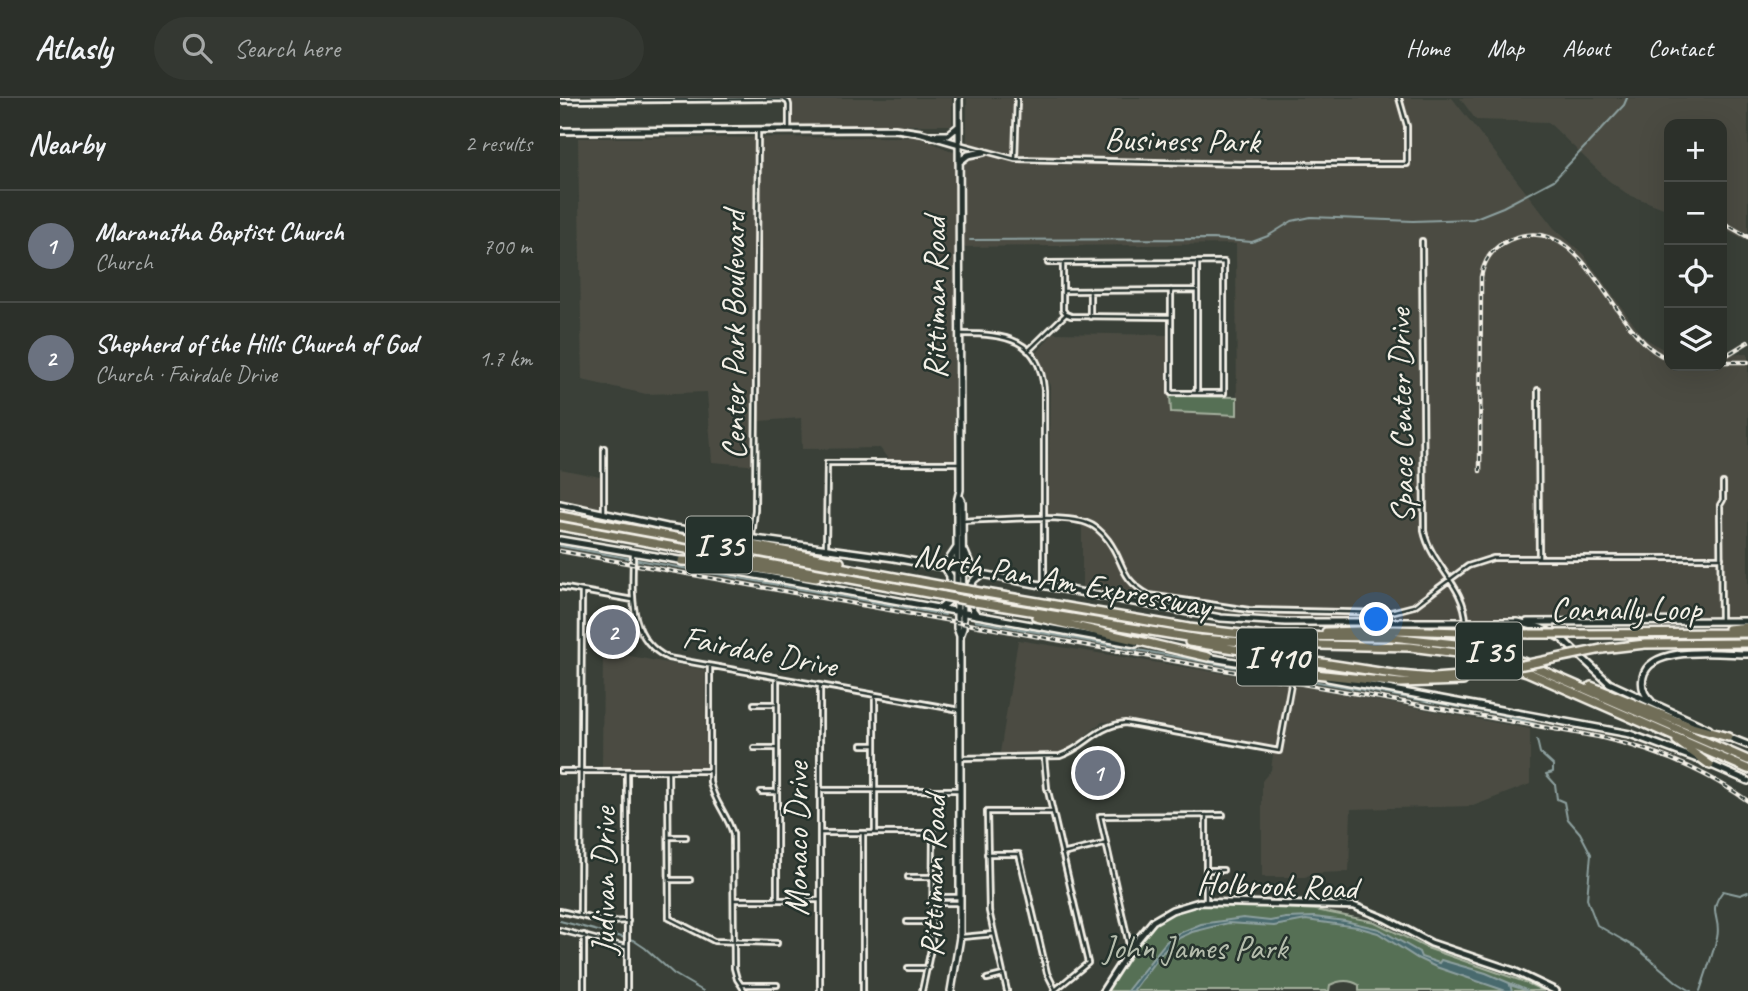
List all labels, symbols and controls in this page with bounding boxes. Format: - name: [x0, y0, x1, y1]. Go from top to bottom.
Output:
- search box: [154, 17, 644, 80]
- text: Atlasly: [35, 27, 112, 69]
- icon: search: [178, 29, 216, 67]
- text: Search here: [234, 32, 340, 65]
- text: Home: [1406, 33, 1449, 63]
- text: Map: [1487, 33, 1524, 63]
- text: About: [1562, 33, 1610, 63]
- text: Contact: [1648, 33, 1713, 63]
- street label: Business Park: [1104, 118, 1262, 162]
- map controls: [1664, 119, 1727, 371]
- button: +: [1664, 119, 1727, 182]
- text: Nearby: [28, 125, 104, 163]
- text: 2 results: [465, 129, 532, 158]
- button: −: [1664, 182, 1727, 245]
- street label: Center Park Boulevard: [713, 205, 755, 460]
- street label: Rittiman Road: [914, 212, 956, 379]
- text: Maranatha Baptist Church: [95, 215, 344, 248]
- text: 1: [46, 232, 56, 261]
- text: 700 m: [483, 232, 532, 261]
- button: locate: [1664, 245, 1727, 308]
- text: Church: [95, 248, 153, 277]
- street label: Space Center Drive: [1378, 306, 1424, 524]
- button: layers: [1664, 308, 1727, 371]
- text: Shepherd of the Hills Church of God: [95, 327, 418, 360]
- text: 2: [46, 344, 56, 373]
- text: 1.7 km: [479, 344, 532, 373]
- text: Church · Fairdale Drive: [95, 360, 277, 389]
- road number: I 35: [686, 516, 752, 574]
- street label: North Pan Am Expressway: [911, 533, 1216, 627]
- street label: Connally Loop: [1551, 588, 1704, 630]
- your location: [1359, 602, 1393, 636]
- pin: 2: [590, 606, 636, 658]
- street label: Fairdale Drive: [679, 615, 843, 687]
- road number: I 35: [1456, 622, 1522, 680]
- road number: I 410: [1237, 628, 1317, 686]
- pin: 1: [1075, 747, 1121, 799]
- street label: Monaco Drive: [776, 760, 818, 916]
- street label: Rittiman Road: [911, 790, 955, 957]
- street label: Judivan Drive: [583, 805, 625, 957]
- street label: Holbrook Road: [1196, 861, 1363, 909]
- park label: John James Park: [1101, 927, 1289, 969]

